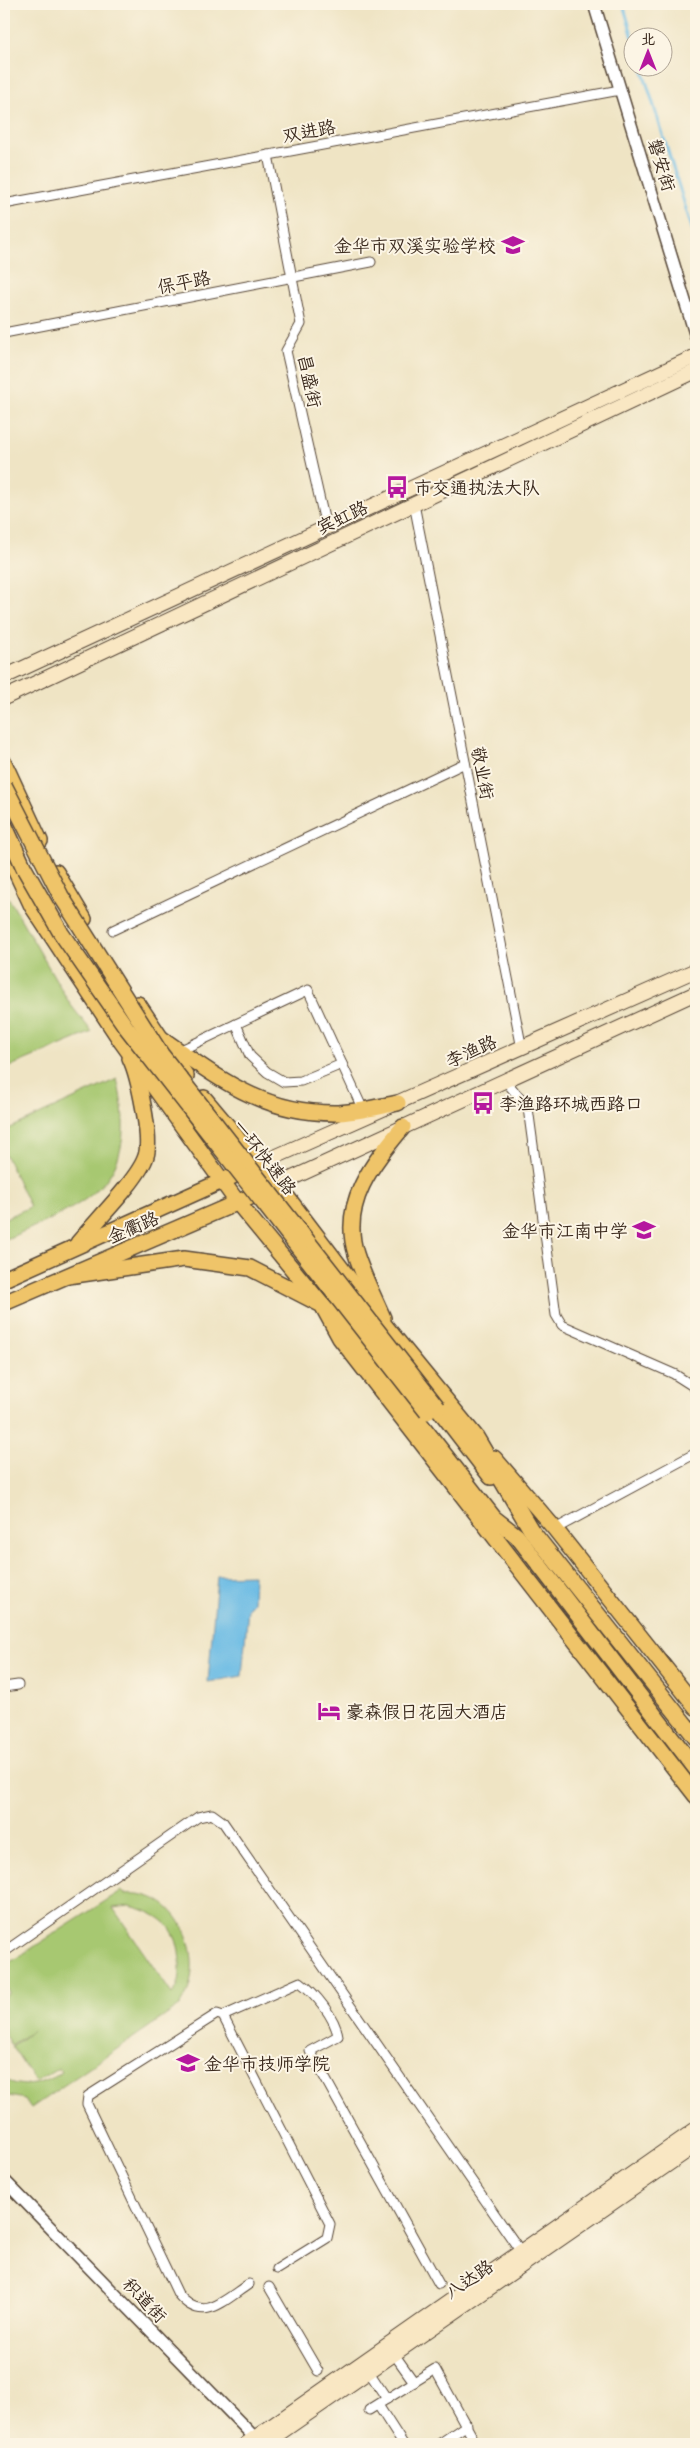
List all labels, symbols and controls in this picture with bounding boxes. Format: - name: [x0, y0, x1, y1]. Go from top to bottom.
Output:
- north arrow: [622, 28, 672, 78]
- text: 北: [641, 29, 655, 48]
- street label: 双进路: [280, 114, 338, 148]
- street label: 磐安街: [642, 136, 682, 194]
- school or university icon: 金华市双溪实验学校: [500, 232, 526, 258]
- place label: 金华市双溪实验学校: [334, 233, 496, 258]
- street label: 保平路: [155, 265, 213, 299]
- street label: 昌盛街: [292, 352, 328, 410]
- bus stop icon: 市交通执法大队: [384, 474, 410, 500]
- place label: 市交通执法大队: [414, 475, 540, 500]
- street label: 宾虹路: [312, 494, 372, 540]
- street label: 敬业街: [466, 744, 500, 802]
- street label: 李渔路: [441, 1029, 501, 1073]
- bus stop icon: 李渔路环城西路口: [470, 1090, 496, 1116]
- place label: 李渔路环城西路口: [499, 1091, 643, 1116]
- street label: 一环快速路: [227, 1114, 303, 1200]
- street label: 金衢路: [103, 1205, 163, 1249]
- school or university icon: 金华市江南中学: [631, 1217, 657, 1243]
- place label: 金华市江南中学: [502, 1218, 628, 1243]
- hotel icon: 豪森假日花园大酒店: [316, 1698, 342, 1724]
- place label: 豪森假日花园大酒店: [346, 1699, 508, 1724]
- school or university icon: 金华市技师学院: [175, 2050, 201, 2076]
- place label: 金华市技师学院: [204, 2051, 330, 2076]
- street label: 八达路: [440, 2253, 498, 2305]
- street label: 积道街: [117, 2272, 173, 2328]

